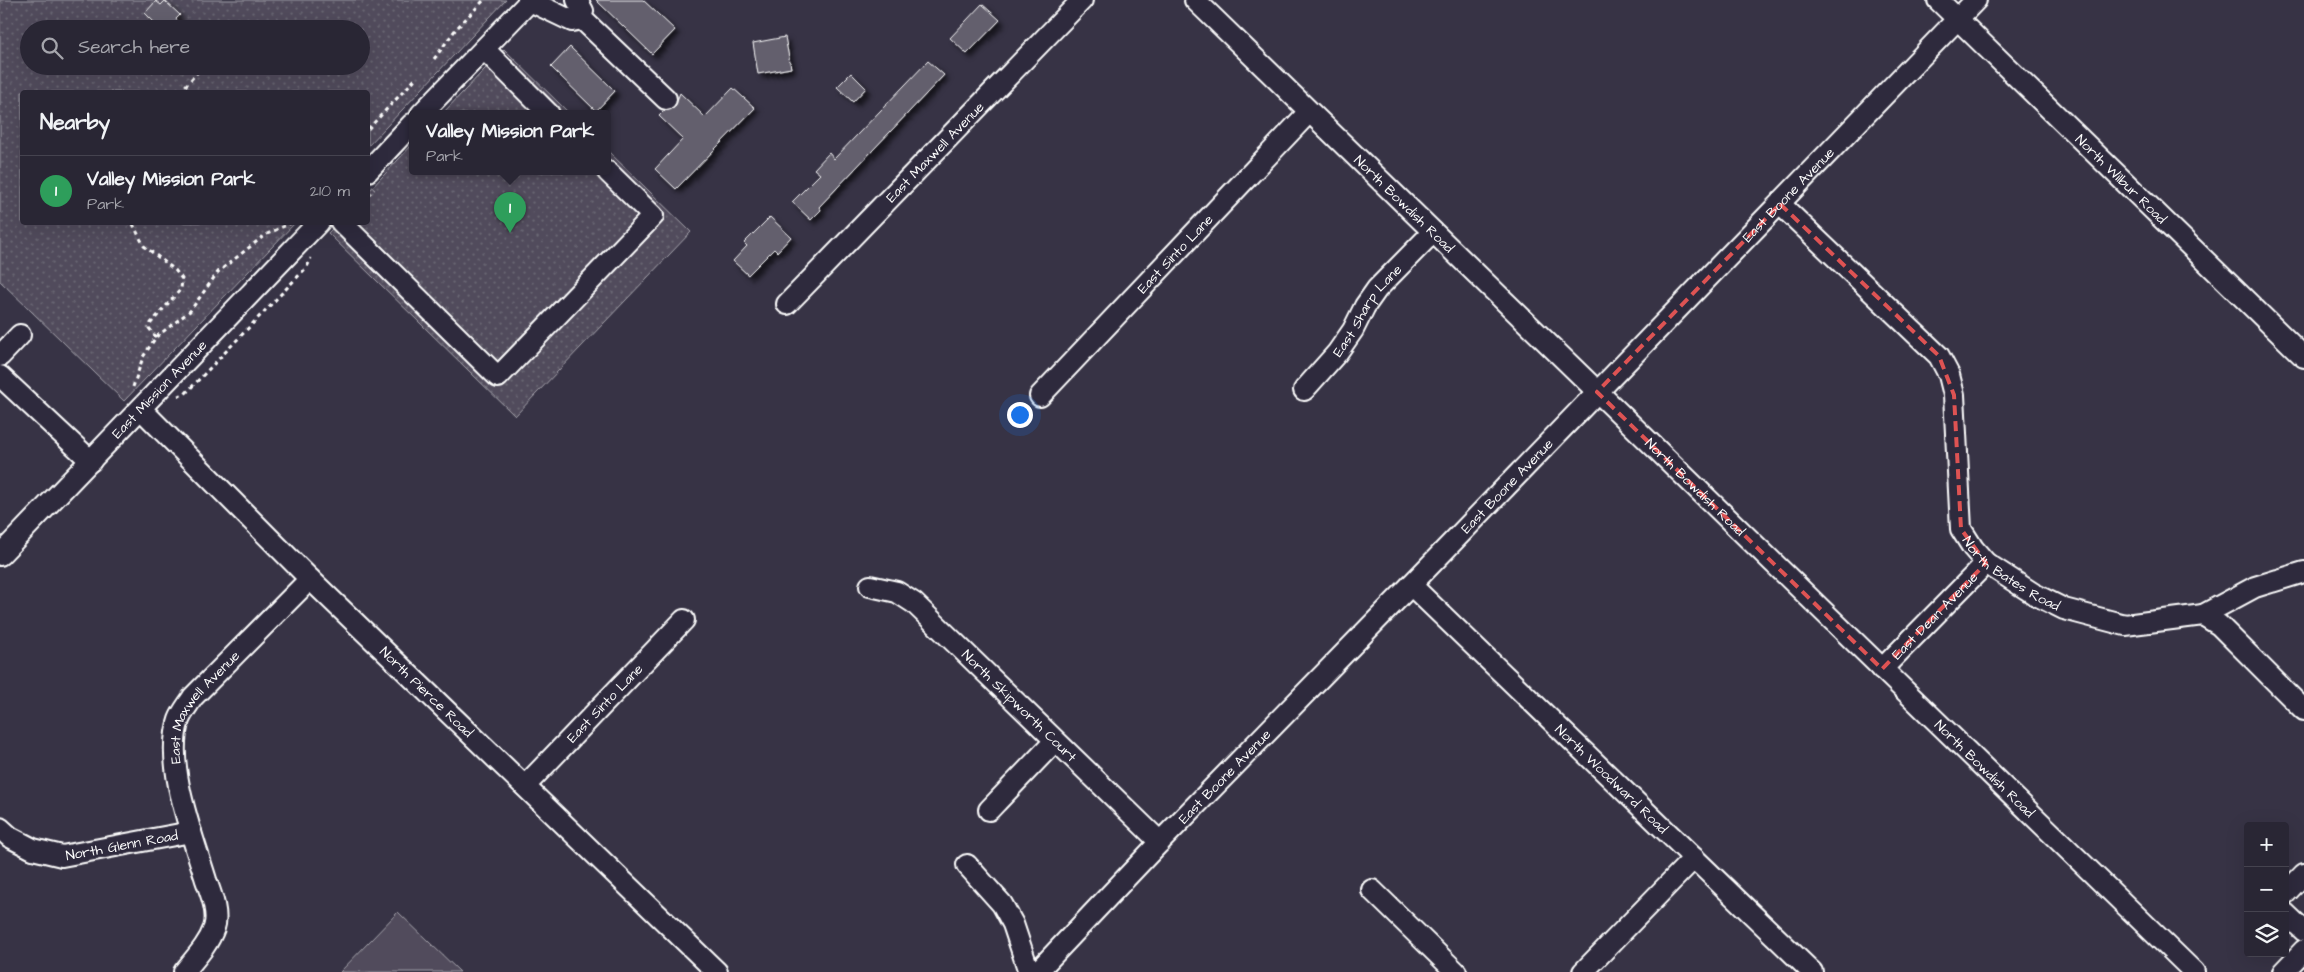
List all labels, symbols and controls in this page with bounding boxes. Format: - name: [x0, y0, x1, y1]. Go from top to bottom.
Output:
- search box: [20, 20, 370, 75]
- icon: search: [38, 34, 66, 62]
- text: Search here: [78, 34, 190, 61]
- street label: East Maxwell Avenue: [882, 97, 989, 207]
- text: Nearby: [40, 108, 110, 137]
- popup: [409, 110, 611, 175]
- text: Valley Mission Park: [426, 118, 594, 145]
- street label: North Wilbur Road: [2070, 130, 2171, 229]
- street label: East Boone Avenue: [1738, 143, 1840, 247]
- text: Park: [426, 145, 463, 167]
- street label: North Bowdish Road: [1349, 151, 1458, 258]
- text: Valley Mission Park: [87, 166, 255, 193]
- text: 1: [55, 180, 57, 202]
- text: 210 m: [310, 180, 350, 202]
- pin: 1: [494, 192, 526, 233]
- text: Park: [87, 193, 124, 215]
- street label: East Sinto Lane: [1133, 210, 1218, 298]
- street label: East Sharp Lane: [1328, 260, 1407, 361]
- street label: East Mission Avenue: [108, 336, 212, 443]
- your location: [1007, 402, 1033, 428]
- street label: East Boone Avenue: [1457, 434, 1558, 539]
- street label: North Bowdish Road: [1640, 434, 1749, 541]
- street label: North Bates Road: [1957, 533, 2063, 616]
- street label: East Dean Avenue: [1888, 568, 1983, 664]
- street label: North Pierce Road: [375, 642, 477, 742]
- street label: East Maxwell Avenue: [166, 646, 245, 764]
- street label: North Skipworth Court: [957, 646, 1081, 767]
- street label: East Sinto Lane: [563, 659, 648, 748]
- street label: North Bowdish Road: [1930, 716, 2039, 823]
- street label: North Woodward Road: [1550, 720, 1672, 839]
- street label: East Boone Avenue: [1174, 725, 1276, 829]
- map controls: [2244, 822, 2289, 957]
- button: +: [2244, 822, 2289, 867]
- street label: North Glenn Road: [64, 826, 180, 866]
- button: −: [2244, 867, 2289, 912]
- button: layers: [2244, 912, 2289, 957]

